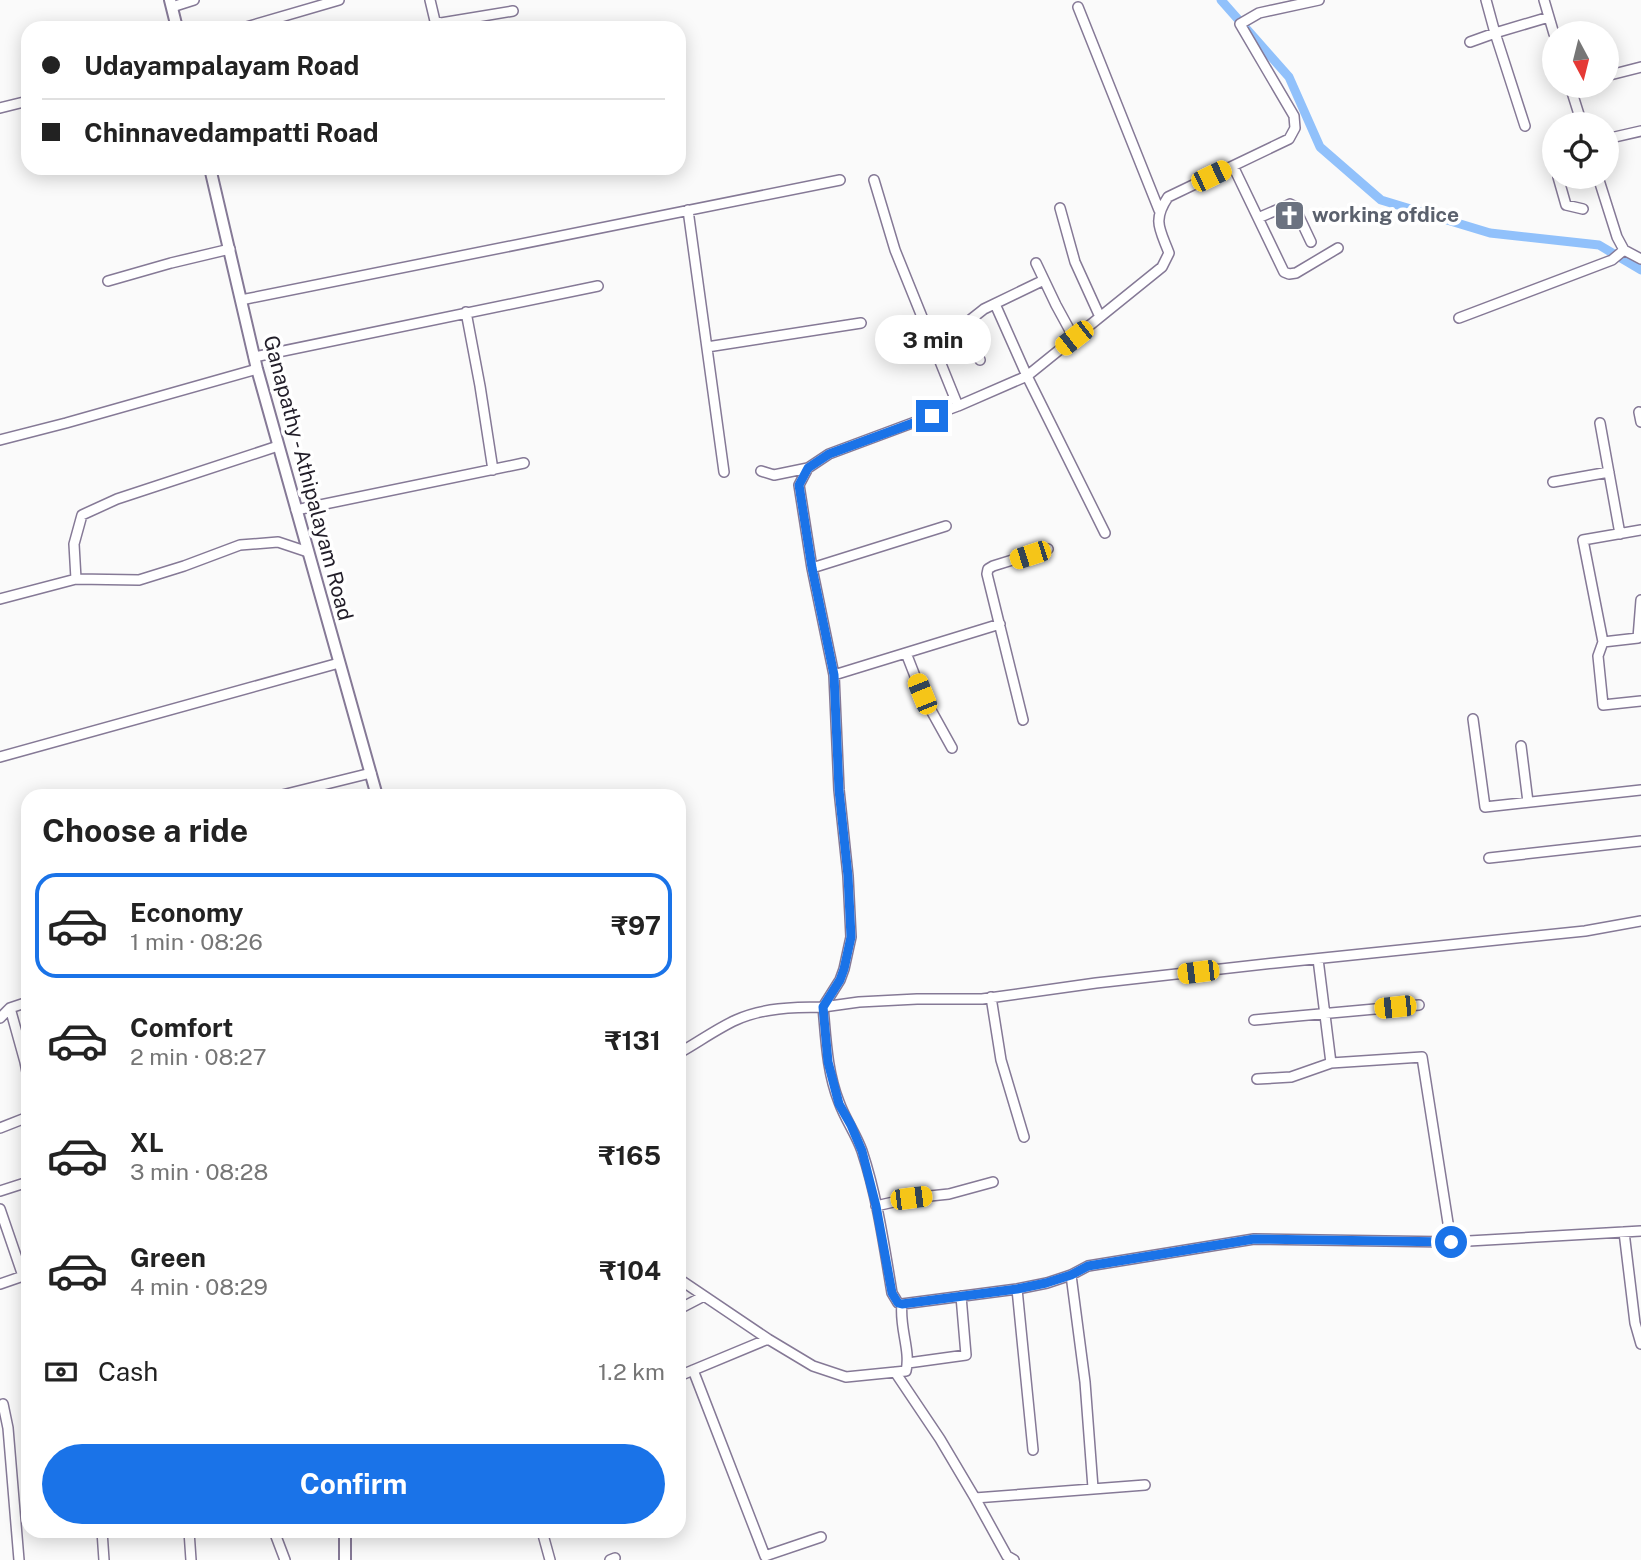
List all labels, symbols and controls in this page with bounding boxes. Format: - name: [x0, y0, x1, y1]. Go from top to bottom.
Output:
- north arrow: [1542, 21, 1619, 98]
- map controls: [1542, 21, 1619, 189]
- text: Udayampalayam Road: [84, 50, 359, 81]
- button: locate: [1542, 112, 1619, 189]
- text: Chinnavedampatti Road: [84, 117, 379, 148]
- car: [1188, 157, 1235, 195]
- church icon: working ofdice: [1272, 198, 1306, 232]
- place label: working ofdice: [1312, 202, 1459, 227]
- callout: 3 min: [874, 314, 990, 364]
- car: [1051, 317, 1098, 359]
- text: 3 min: [903, 326, 963, 353]
- street label: Ganapathy - Athipalayam Road: [258, 333, 359, 623]
- route end: [916, 400, 948, 432]
- car: [1007, 539, 1054, 571]
- car: [905, 671, 940, 717]
- text: Choose a ride: [42, 812, 248, 849]
- icon: car: [46, 894, 109, 957]
- text: Economy: [130, 897, 243, 928]
- text: ₹97: [611, 910, 661, 941]
- text: 1 min · 08:26: [130, 928, 263, 955]
- car: [1176, 959, 1221, 985]
- car: [1374, 994, 1417, 1020]
- icon: car: [46, 1009, 109, 1072]
- text: Comfort: [130, 1012, 233, 1043]
- text: ₹131: [605, 1025, 661, 1056]
- text: 2 min · 08:27: [130, 1043, 267, 1070]
- icon: car: [46, 1124, 109, 1187]
- text: XL: [130, 1127, 164, 1158]
- text: ₹165: [598, 1140, 661, 1171]
- text: 3 min · 08:28: [130, 1158, 268, 1185]
- car: [889, 1185, 934, 1211]
- route start: [1435, 1226, 1467, 1258]
- icon: car: [46, 1239, 109, 1302]
- text: Green: [130, 1242, 206, 1273]
- text: ₹104: [599, 1255, 661, 1286]
- text: 4 min · 08:29: [130, 1273, 268, 1300]
- icon: cash: [42, 1353, 80, 1391]
- text: Cash: [98, 1356, 158, 1387]
- text: 1.2 km: [598, 1358, 665, 1385]
- button: Confirm: [42, 1444, 665, 1524]

